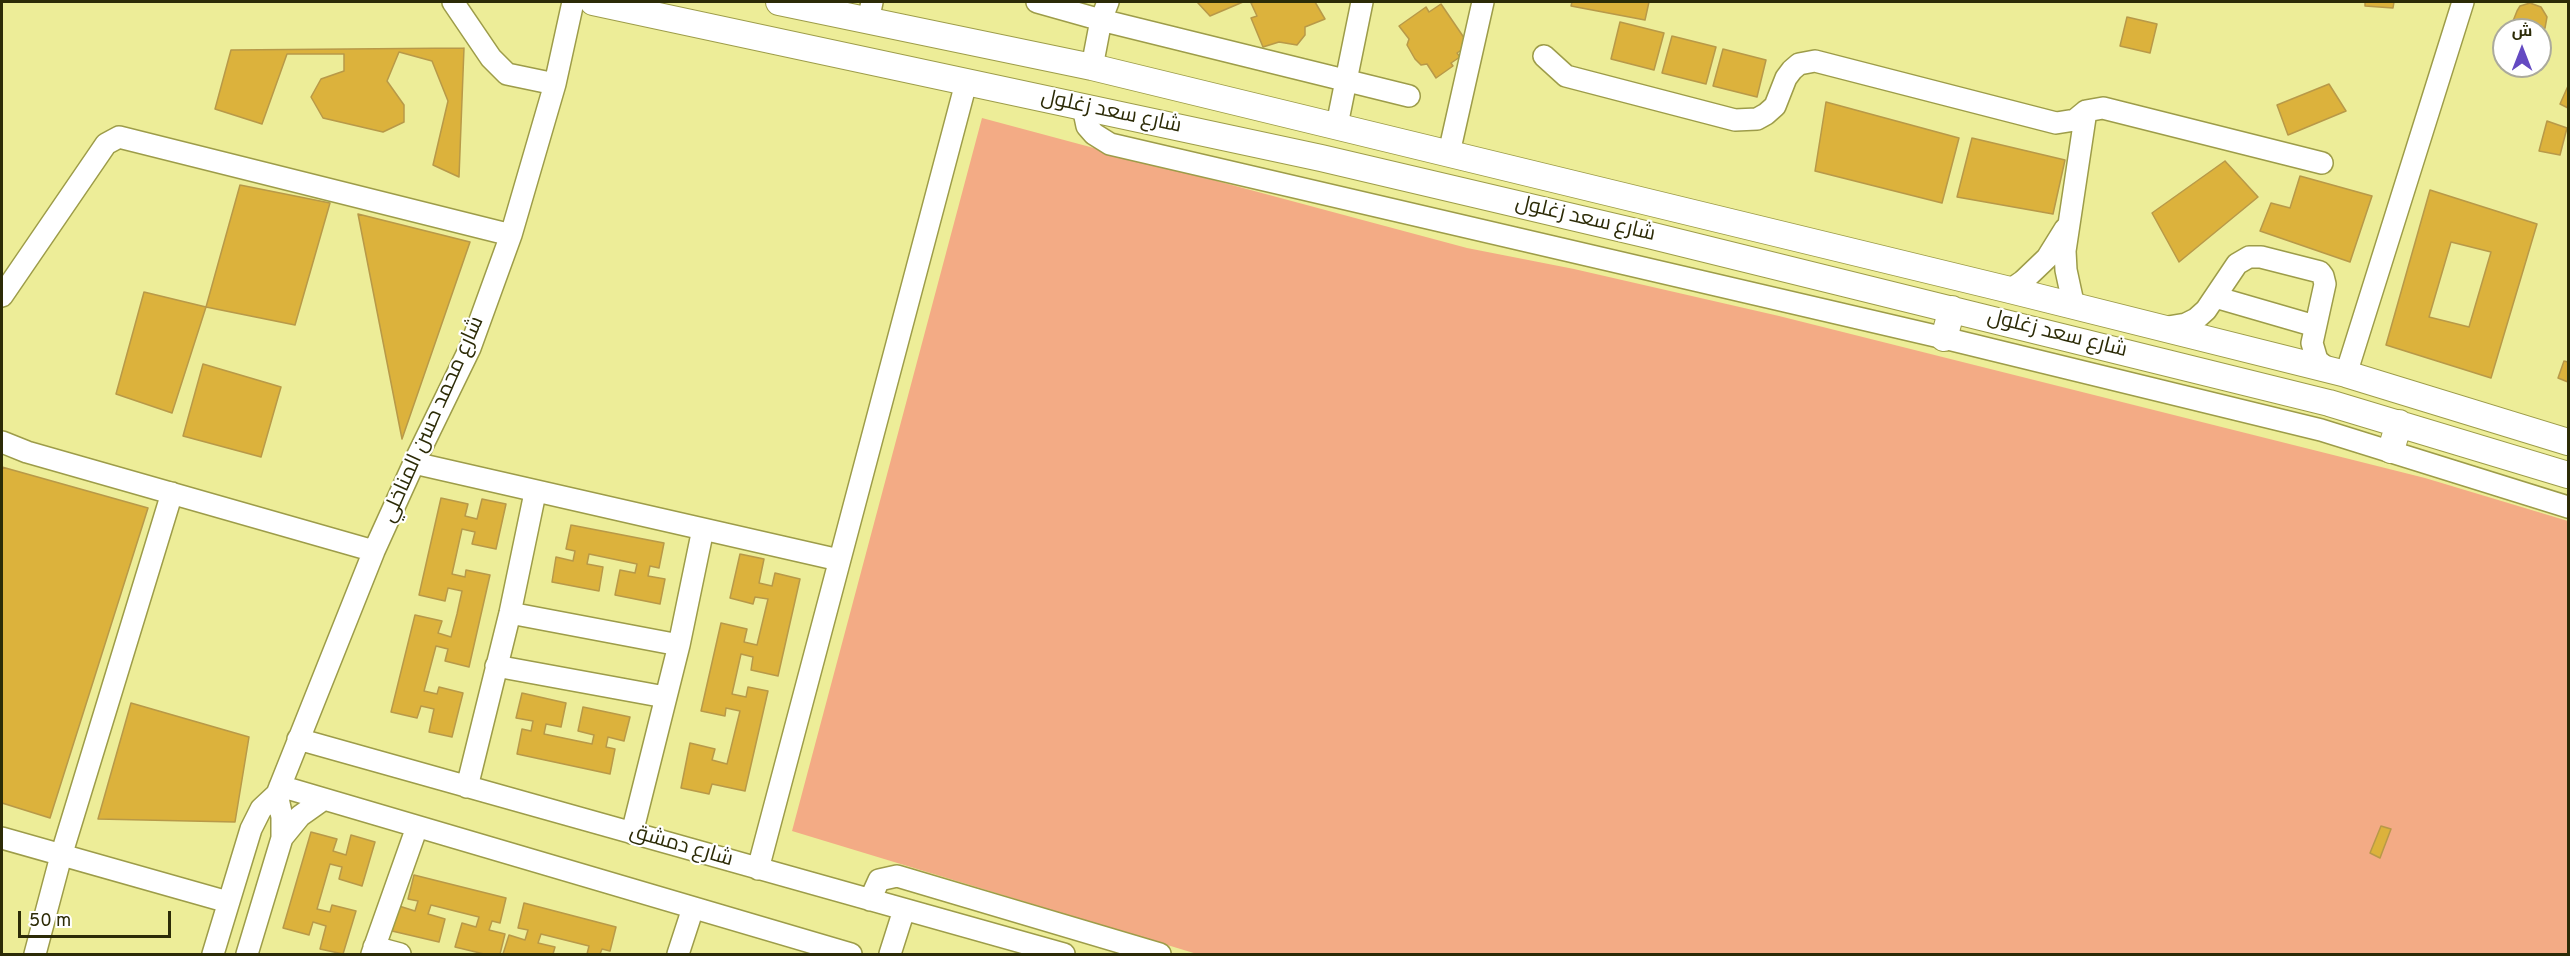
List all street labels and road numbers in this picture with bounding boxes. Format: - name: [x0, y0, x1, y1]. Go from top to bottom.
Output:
- street label: شارع سعد زغلول: [1038, 86, 1184, 140]
- street label: شارع سعد زغلول: [1512, 192, 1658, 248]
- street label: شارع سعد زغلول: [1985, 305, 2129, 365]
- street label: شارع محمد حسن المناخلي: [377, 313, 491, 527]
- street label: شارع دمشق: [627, 820, 735, 874]

